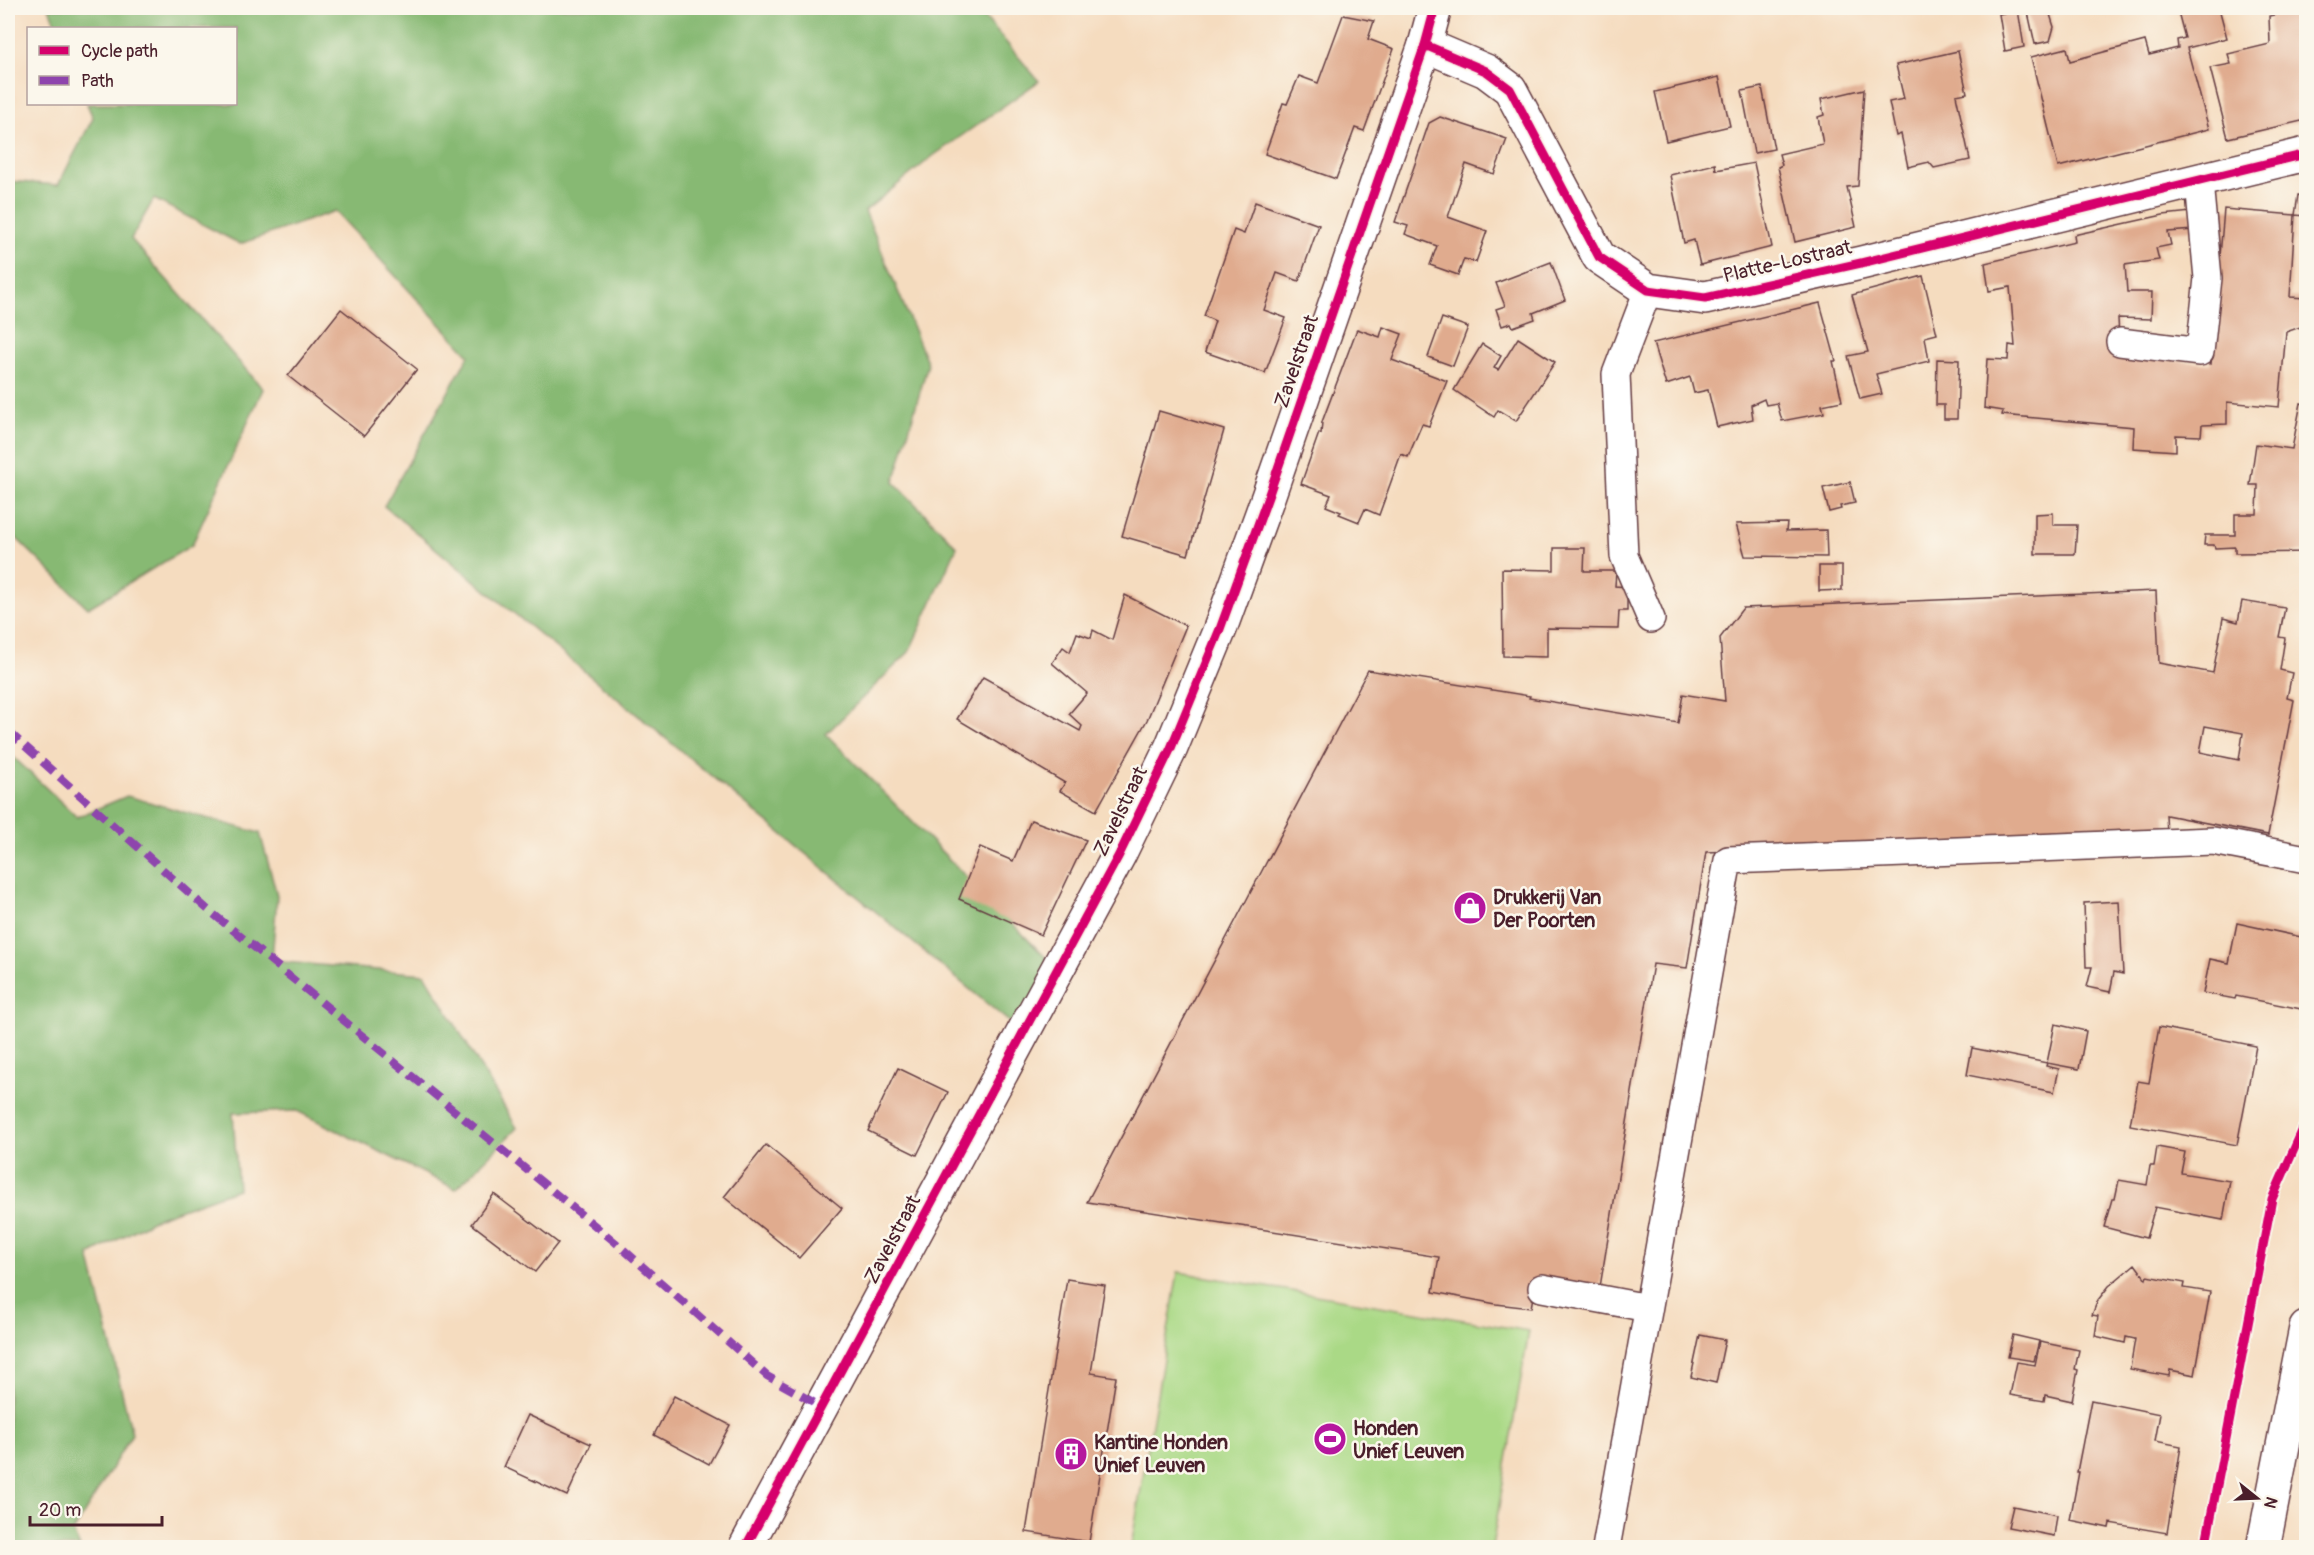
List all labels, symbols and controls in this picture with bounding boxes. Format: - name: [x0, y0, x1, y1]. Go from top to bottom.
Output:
- legend: [27, 27, 237, 105]
- text: Cycle path: [81, 40, 158, 63]
- text: Path: [81, 70, 114, 93]
- street label: Platte-Lostraat: [1720, 234, 1855, 288]
- street label: Zavelstraat: [1269, 310, 1324, 411]
- street label: Zavelstraat: [1088, 761, 1153, 860]
- place label: Drukkerij Van Der Poorten: [1493, 885, 1601, 933]
- shop icon: Drukkerij Van Der Poorten: [1452, 890, 1488, 926]
- street label: Zavelstraat: [859, 1190, 927, 1288]
- place label: Honden Unief Leuven: [1353, 1416, 1464, 1464]
- sports icon: Honden Unief Leuven: [1312, 1421, 1348, 1457]
- place label: Kantine Honden Unief Leuven: [1094, 1430, 1228, 1478]
- building icon: Kantine Honden Unief Leuven: [1053, 1436, 1089, 1472]
- north arrow: [2227, 1468, 2287, 1528]
- scale bar: [30, 1489, 162, 1527]
- text: N: [2259, 1494, 2281, 1511]
- text: 20 m: [39, 1499, 81, 1522]

